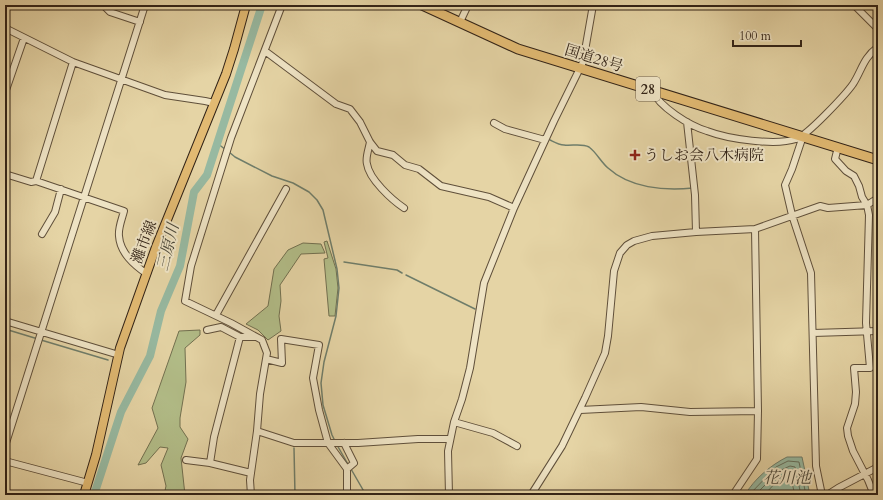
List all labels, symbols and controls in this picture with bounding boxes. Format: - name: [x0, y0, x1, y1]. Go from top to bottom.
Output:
- scale bar: [733, 22, 801, 48]
- text: 100 m: [739, 28, 772, 44]
- street label: 国道28号: [562, 40, 626, 76]
- road number: 28: [636, 77, 660, 101]
- place label: うしお会八木病院: [644, 145, 764, 165]
- marker: うしお会八木病院: [629, 149, 641, 161]
- street label: 灘市線: [127, 217, 161, 267]
- water label: 三原川: [151, 219, 185, 273]
- water label: 花川池: [763, 467, 813, 489]

